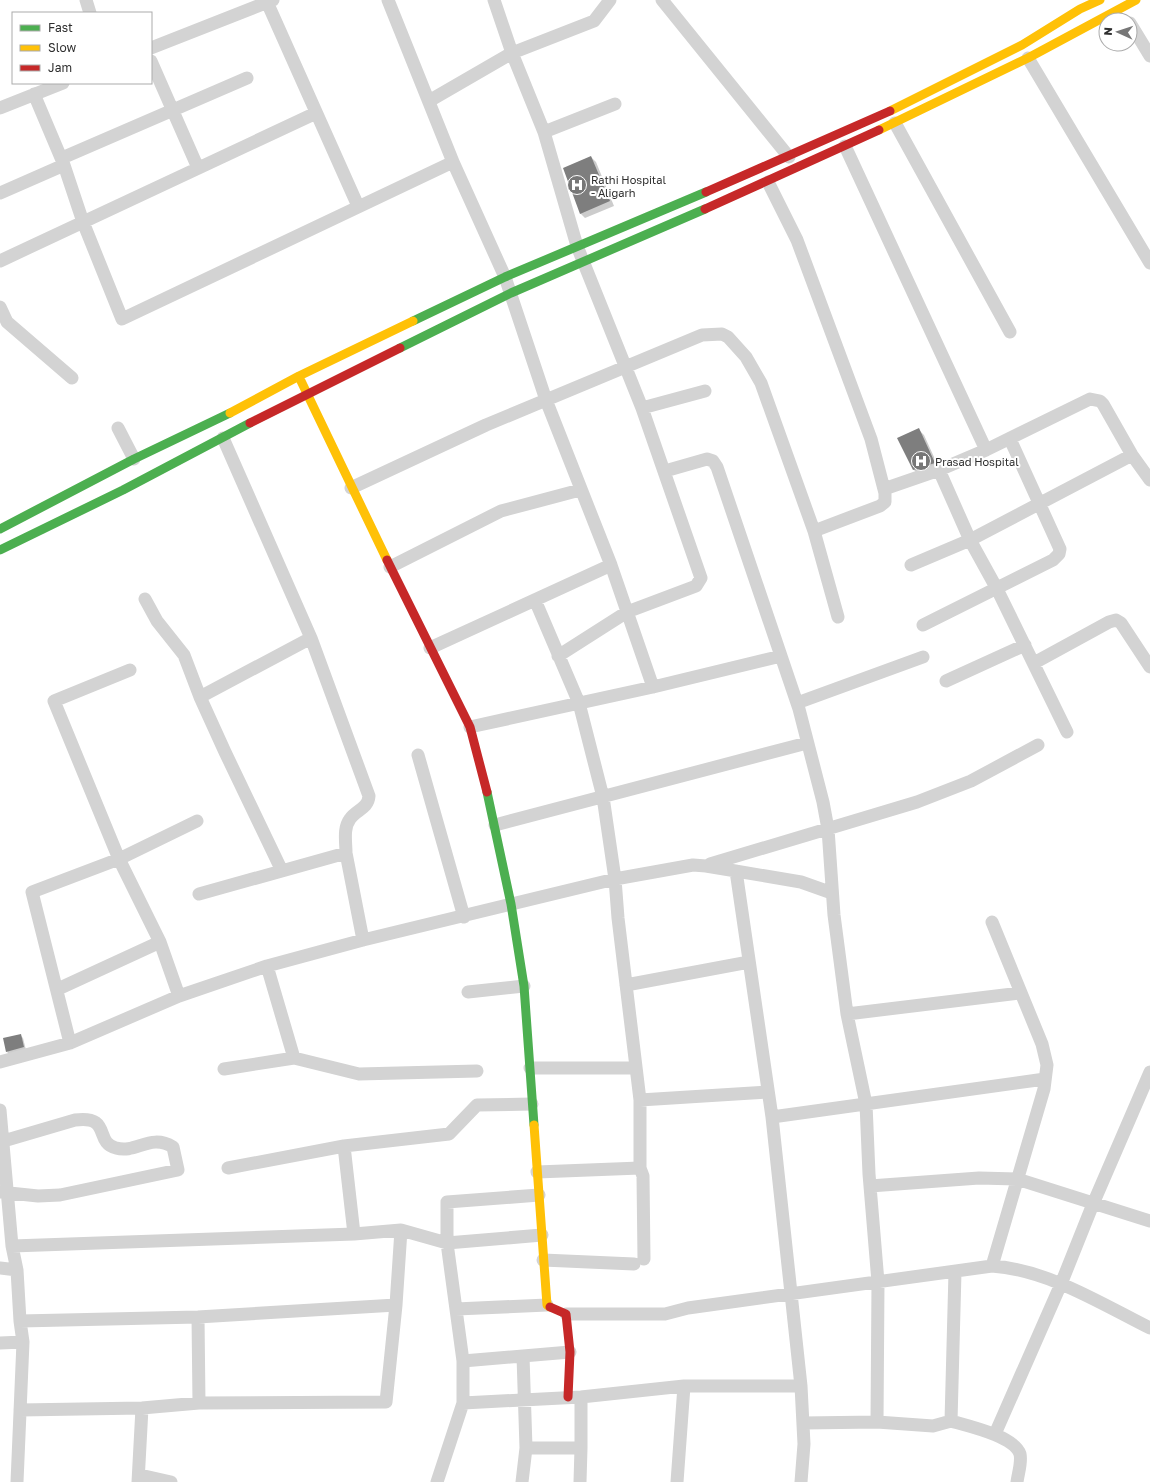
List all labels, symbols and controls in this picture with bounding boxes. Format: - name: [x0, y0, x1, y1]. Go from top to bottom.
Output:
- legend: [12, 12, 152, 84]
- north arrow: [1098, 12, 1138, 52]
- text: Fast: [48, 20, 73, 35]
- text: N: [1101, 27, 1114, 36]
- text: Slow: [48, 40, 76, 55]
- text: Jam: [48, 60, 72, 75]
- place label: Rathi Hospital - Aligarh: [591, 173, 666, 199]
- hospital icon: Rathi Hospital - Aligarh: [566, 174, 588, 196]
- hospital icon: Prasad Hospital: [910, 450, 932, 472]
- place label: Prasad Hospital: [935, 455, 1019, 468]

